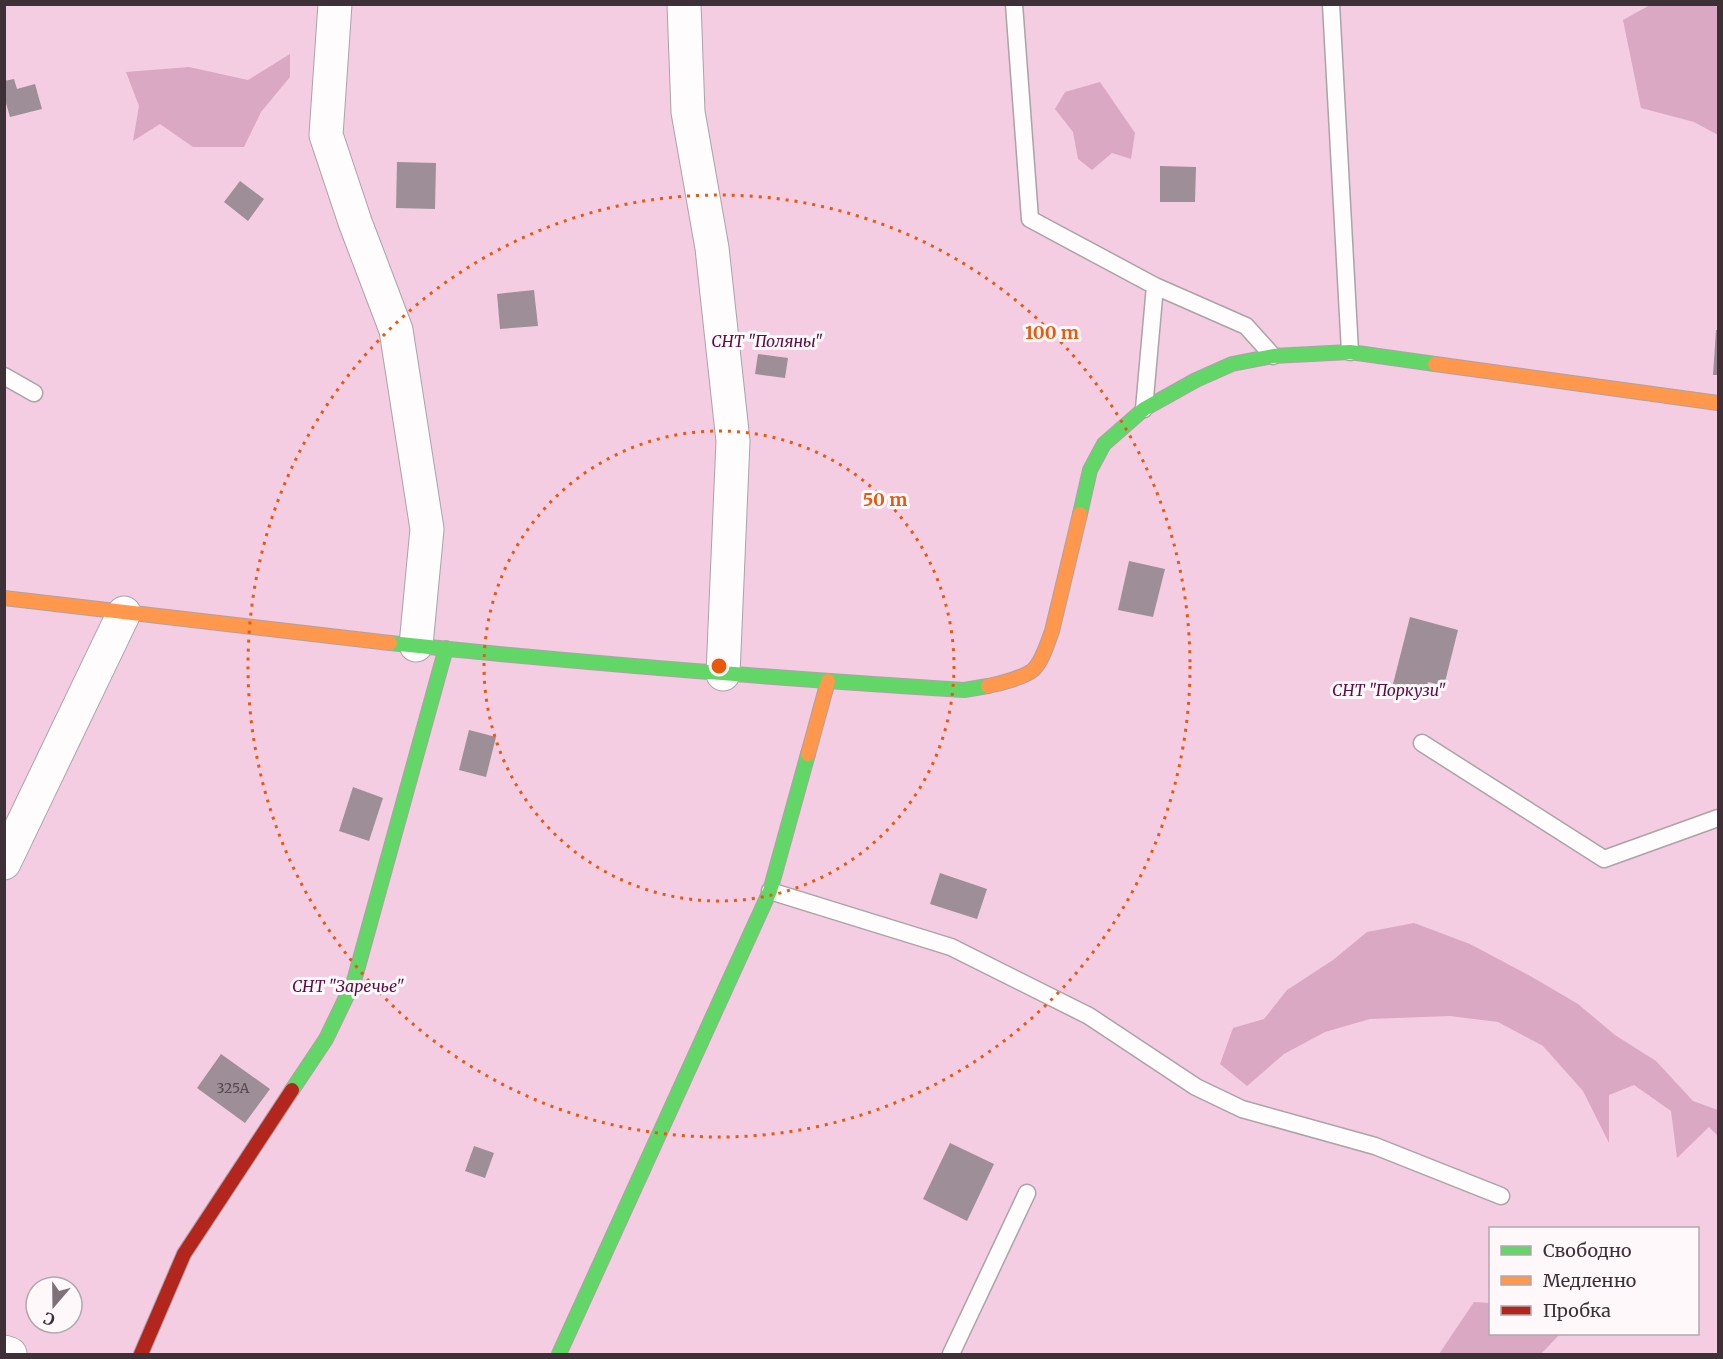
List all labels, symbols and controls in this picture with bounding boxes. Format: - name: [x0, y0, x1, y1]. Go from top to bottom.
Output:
- text: 100 m: [1025, 321, 1079, 344]
- park label: СНТ "Поляны": [711, 331, 823, 351]
- text: 50 m: [863, 488, 907, 511]
- centre of rings: [709, 656, 729, 676]
- park label: СНТ "Поркузи": [1332, 680, 1446, 700]
- park label: СНТ "Заречье": [292, 976, 404, 996]
- house number: 325А: [217, 1079, 250, 1097]
- legend: [1489, 1227, 1699, 1335]
- text: Свободно: [1543, 1239, 1631, 1262]
- text: Медленно: [1543, 1269, 1636, 1292]
- north arrow: [24, 1275, 84, 1335]
- text: Пробка: [1543, 1299, 1611, 1322]
- text: С: [40, 1308, 57, 1330]

